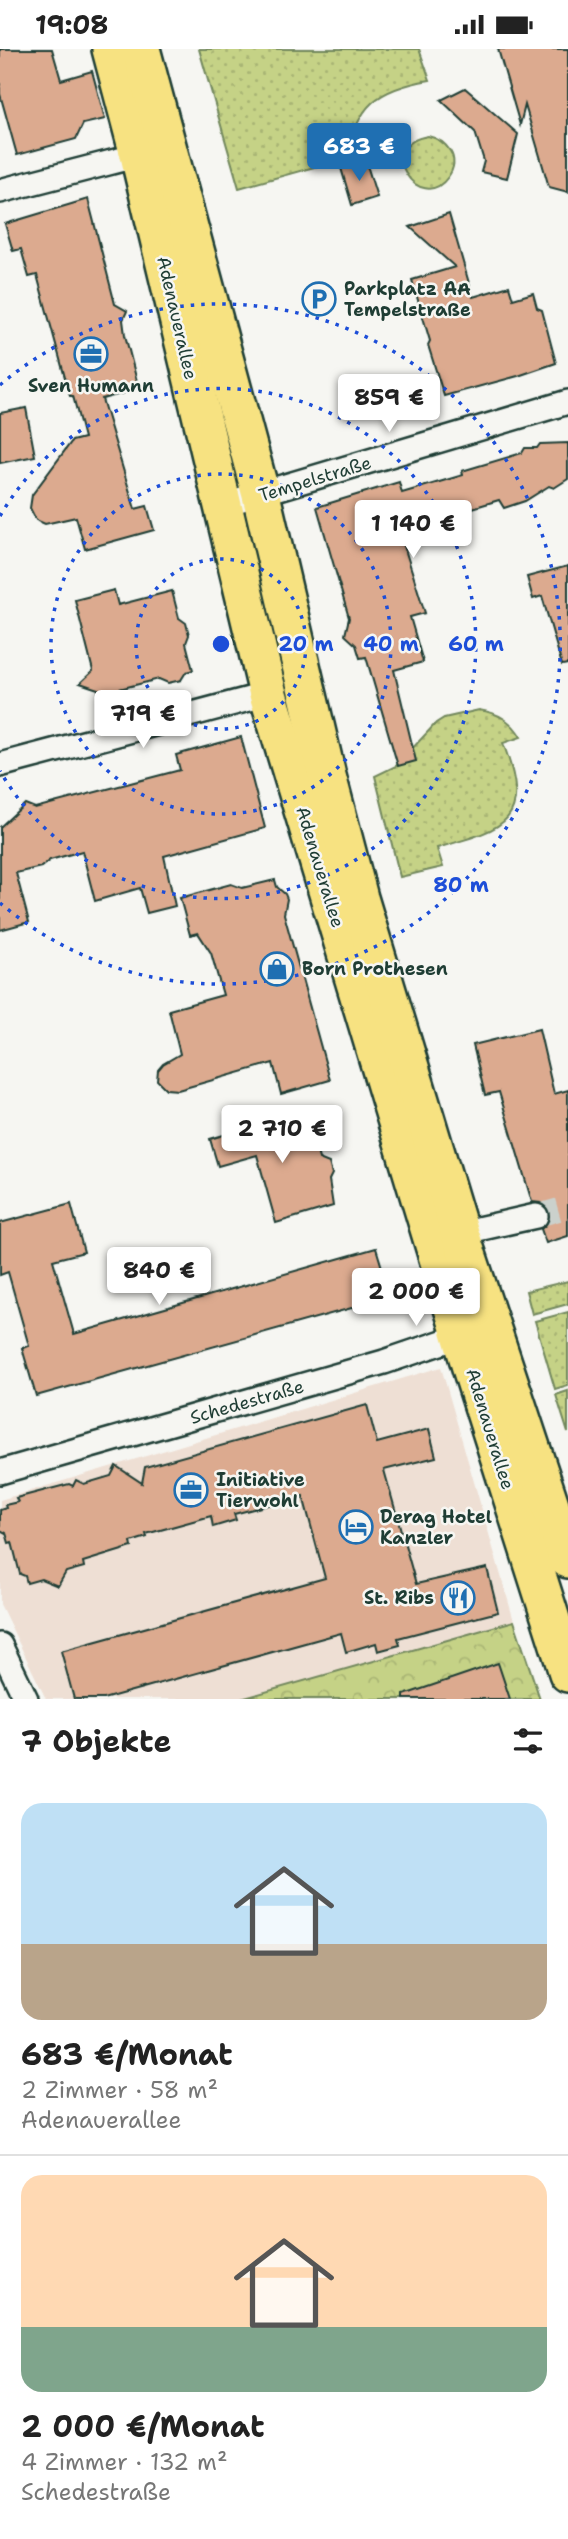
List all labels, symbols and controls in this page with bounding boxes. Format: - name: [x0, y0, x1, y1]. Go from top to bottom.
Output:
- text: 19:08: [35, 7, 109, 42]
- pin: 683 €: [310, 123, 408, 183]
- text: 683 €: [323, 131, 395, 161]
- street label: Adenauerallee: [151, 254, 203, 382]
- place label: Parkplatz AA Tempelstraße: [344, 277, 471, 322]
- parking icon: Parkplatz AA Tempelstraße: [300, 280, 338, 318]
- office icon: Sven Humann: [72, 335, 110, 373]
- place label: Sven Humann: [28, 374, 154, 398]
- pin: 859 €: [340, 375, 438, 434]
- text: 859 €: [354, 382, 424, 412]
- street label: Tempelstraße: [256, 450, 374, 508]
- pin: 1 140 €: [348, 501, 478, 560]
- text: 1 140 €: [371, 508, 455, 538]
- text: 20 m: [278, 630, 334, 658]
- text: 40 m: [363, 630, 419, 658]
- text: 60 m: [448, 630, 504, 658]
- centre of rings: [209, 632, 233, 656]
- pin: 719 €: [94, 691, 192, 750]
- text: 719 €: [110, 698, 176, 728]
- street label: Adenauerallee: [290, 803, 350, 931]
- text: 80 m: [433, 871, 489, 899]
- shop icon: Born Prothesen: [258, 950, 296, 988]
- place label: Born Prothesen: [302, 957, 448, 981]
- pin: 2 710 €: [217, 1105, 347, 1165]
- text: 2 710 €: [237, 1113, 327, 1143]
- pin: 840 €: [110, 1247, 208, 1307]
- text: 840 €: [123, 1255, 195, 1285]
- pin: 2 000 €: [351, 1269, 481, 1328]
- text: 2 000 €: [368, 1276, 464, 1306]
- street label: Adenauerallee: [460, 1365, 520, 1493]
- street label: Schedestraße: [187, 1374, 307, 1430]
- place label: Initiative Tierwohl: [216, 1468, 305, 1513]
- office icon: Initiative Tierwohl: [172, 1471, 210, 1509]
- place label: Derag Hotel Kanzler: [380, 1505, 492, 1550]
- hotel icon: Derag Hotel Kanzler: [337, 1508, 375, 1546]
- restaurant icon: St. Ribs: [439, 1579, 477, 1617]
- place label: St. Ribs: [364, 1586, 434, 1610]
- text: 7 Objekte: [21, 1721, 171, 1762]
- icon: filters: [509, 1722, 547, 1760]
- icon: home: [221, 1848, 347, 1974]
- text: 683 €/Monat: [21, 2034, 233, 2075]
- text: 2 Zimmer · 58 m²: [21, 2075, 218, 2105]
- text: Adenauerallee: [21, 2105, 182, 2135]
- icon: home: [221, 2220, 347, 2346]
- text: 2 000 €/Monat: [21, 2406, 265, 2447]
- text: 4 Zimmer · 132 m²: [21, 2447, 227, 2477]
- text: Schedestraße: [21, 2477, 171, 2507]

